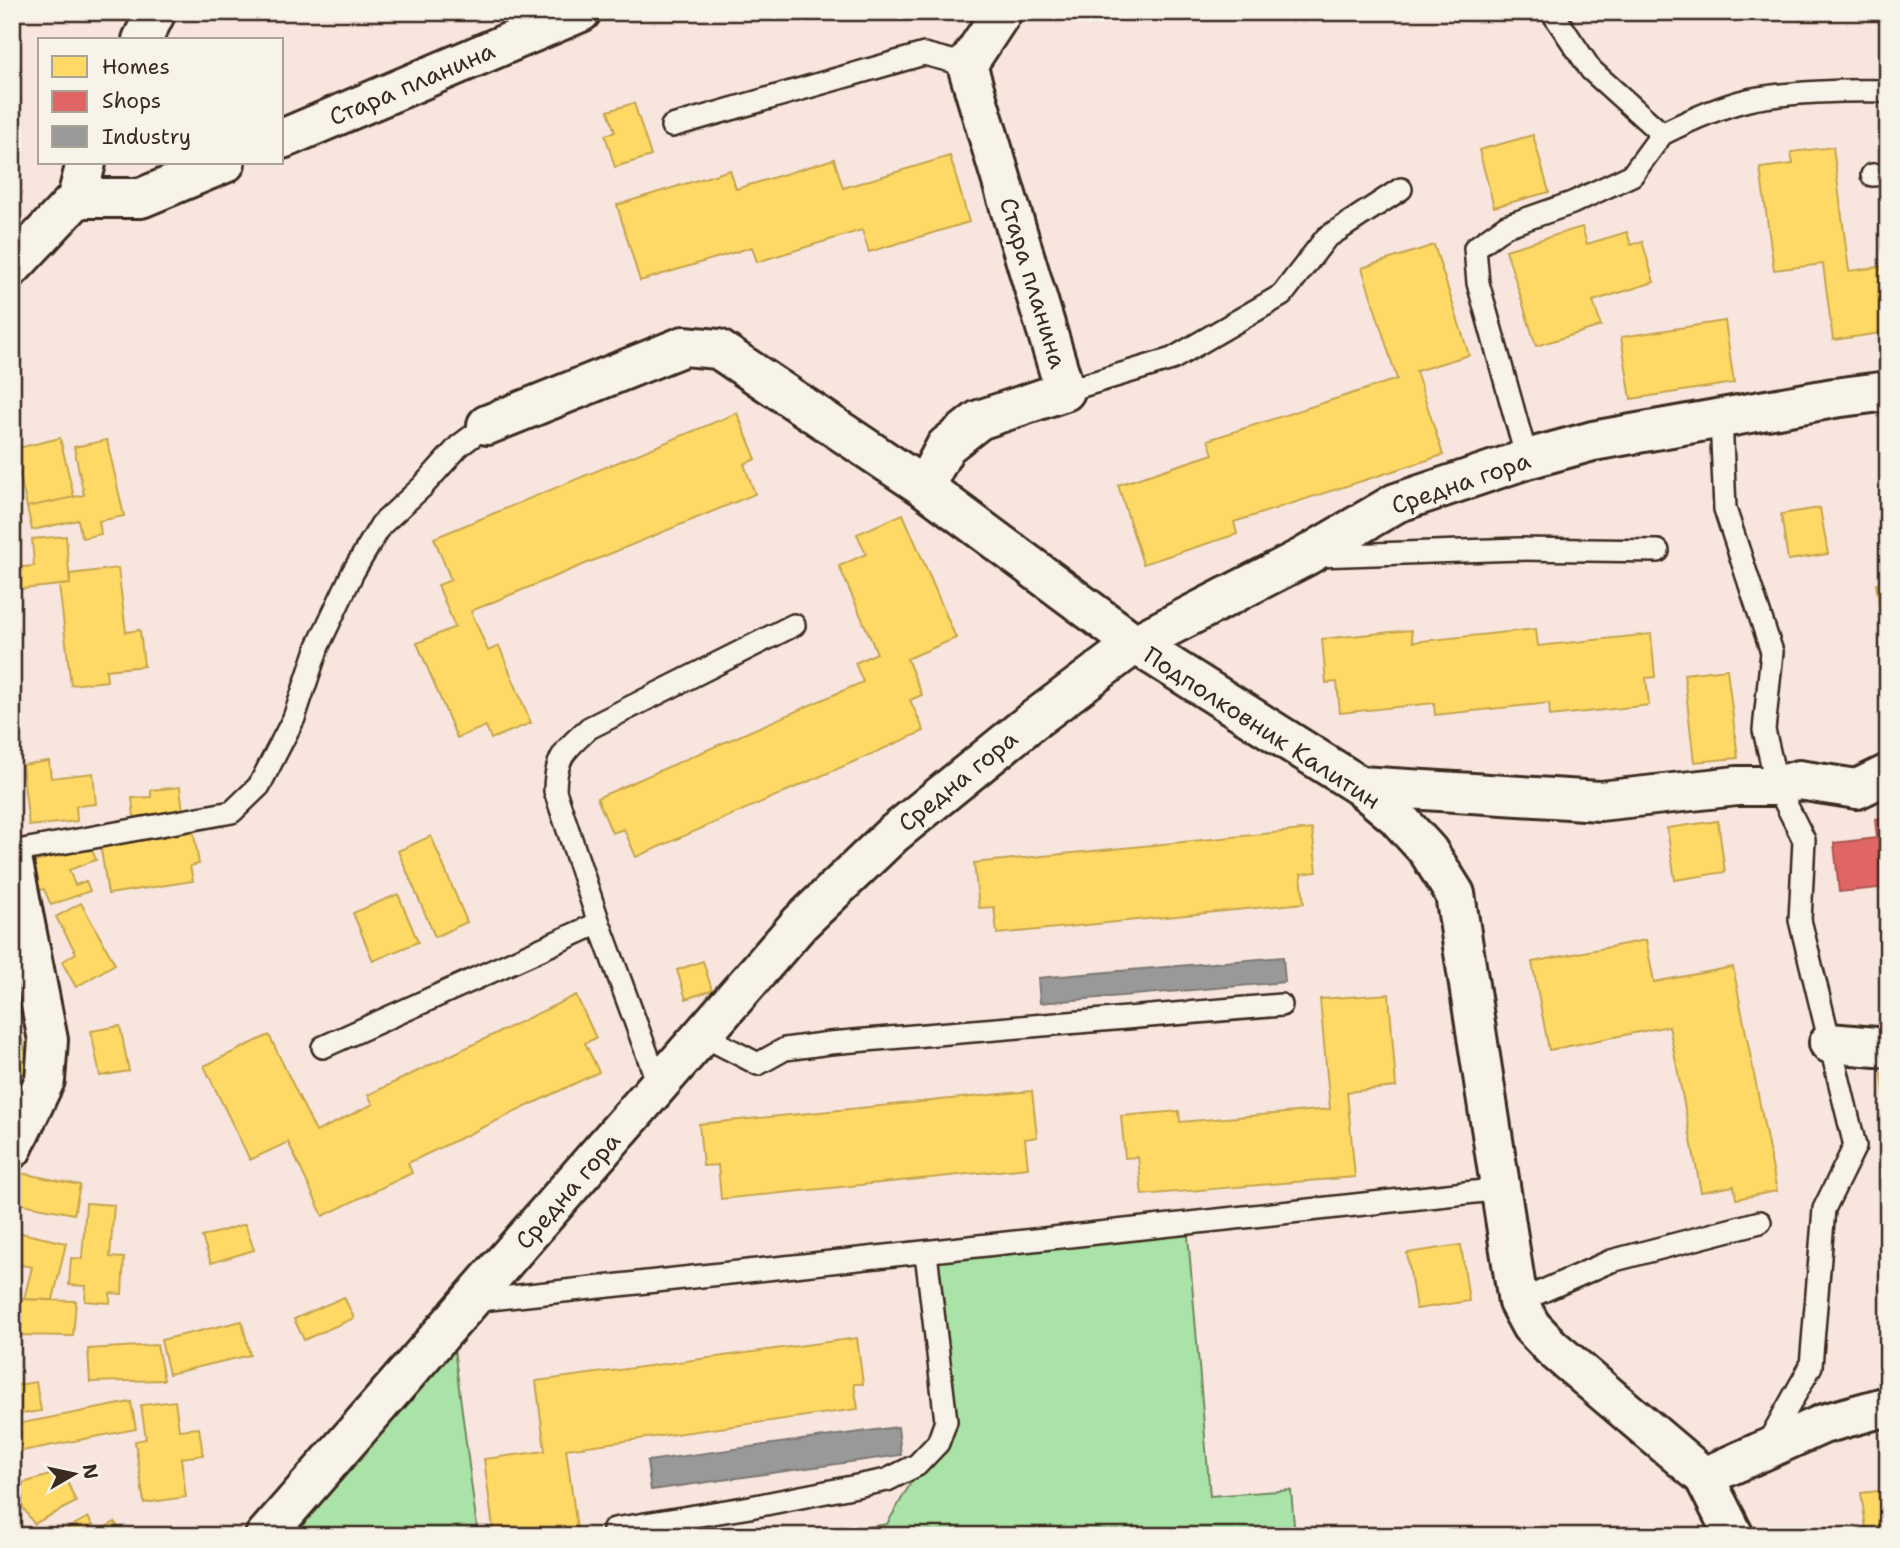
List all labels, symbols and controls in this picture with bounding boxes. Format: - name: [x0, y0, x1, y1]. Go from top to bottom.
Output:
- street label: Стара планина: [324, 35, 500, 133]
- legend: [38, 38, 284, 164]
- text: Homes: [102, 53, 170, 81]
- text: Shops: [102, 87, 161, 115]
- text: Industry: [102, 123, 191, 151]
- street label: Стара планина: [992, 194, 1074, 372]
- street label: Средна гора: [1387, 444, 1535, 522]
- street label: Подполковник Калитин: [1138, 639, 1386, 817]
- street label: Средна гора: [892, 723, 1025, 839]
- street label: Средна гора: [508, 1126, 628, 1256]
- north arrow: [38, 1440, 108, 1510]
- text: N: [77, 1462, 104, 1481]

